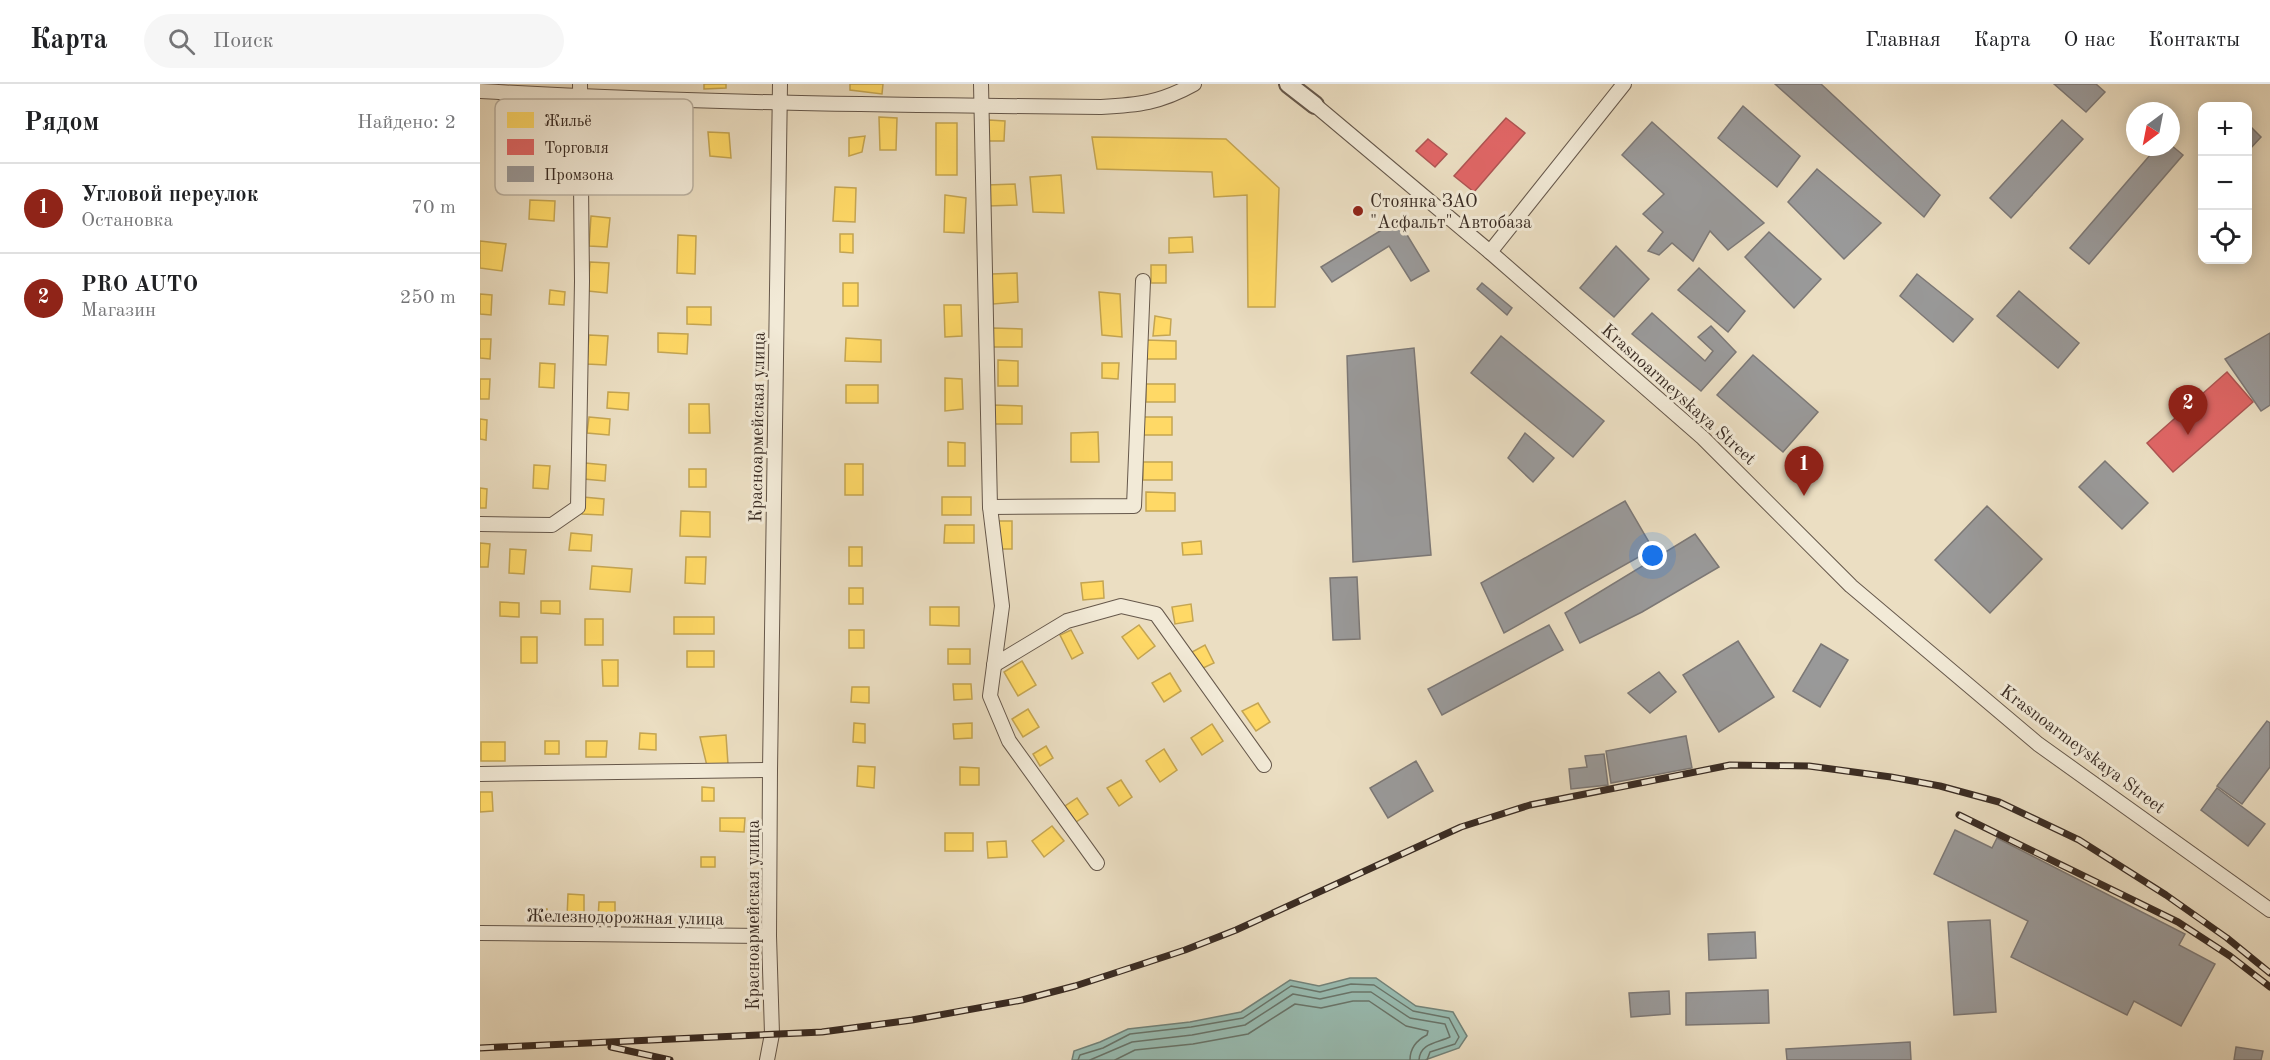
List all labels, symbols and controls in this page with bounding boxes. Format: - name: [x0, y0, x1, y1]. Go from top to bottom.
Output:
- search box: [144, 14, 564, 68]
- icon: search: [165, 25, 198, 58]
- text: Карта: [30, 27, 108, 55]
- text: Поиск: [213, 30, 274, 52]
- text: Главная: [1865, 30, 1941, 51]
- text: Карта: [1974, 30, 2031, 51]
- text: О нас: [2064, 30, 2115, 51]
- text: Контакты: [2148, 30, 2240, 51]
- legend: [495, 99, 693, 195]
- north arrow: [2126, 102, 2180, 156]
- map controls: [2198, 102, 2252, 264]
- button: +: [2198, 102, 2252, 156]
- text: Рядом: [24, 110, 99, 136]
- text: Найдено: 2: [357, 113, 456, 133]
- text: Жильё: [544, 114, 592, 130]
- text: Торговля: [544, 141, 609, 157]
- button: −: [2198, 156, 2252, 210]
- text: Промзона: [544, 168, 614, 184]
- text: Угловой переулок: [81, 184, 258, 206]
- place label: Стоянка ЗАО "Асфальт" Автобаза: [1370, 193, 1532, 233]
- text: 1: [38, 198, 49, 218]
- text: 70 m: [411, 198, 456, 218]
- marker: Стоянка ЗАО "Асфальт" Автобаза: [1351, 204, 1365, 218]
- button: locate: [2198, 210, 2252, 264]
- text: Остановка: [81, 211, 173, 231]
- text: PRO AUTO: [81, 274, 198, 296]
- text: 2: [38, 288, 49, 308]
- text: 250 m: [400, 288, 456, 308]
- text: Магазин: [81, 301, 156, 321]
- street label: Krasnoarmeyskaya Street: [1598, 321, 1759, 469]
- street label: Красноармейская улица: [747, 331, 769, 523]
- pin: 2: [2168, 386, 2208, 435]
- pin: 1: [1784, 446, 1824, 496]
- your location: [1638, 541, 1667, 570]
- street label: Krasnoarmeyskaya Street: [1997, 682, 2168, 818]
- street label: Красноармейская улица: [745, 820, 763, 1010]
- street label: Железнодорожная улица: [526, 907, 724, 929]

